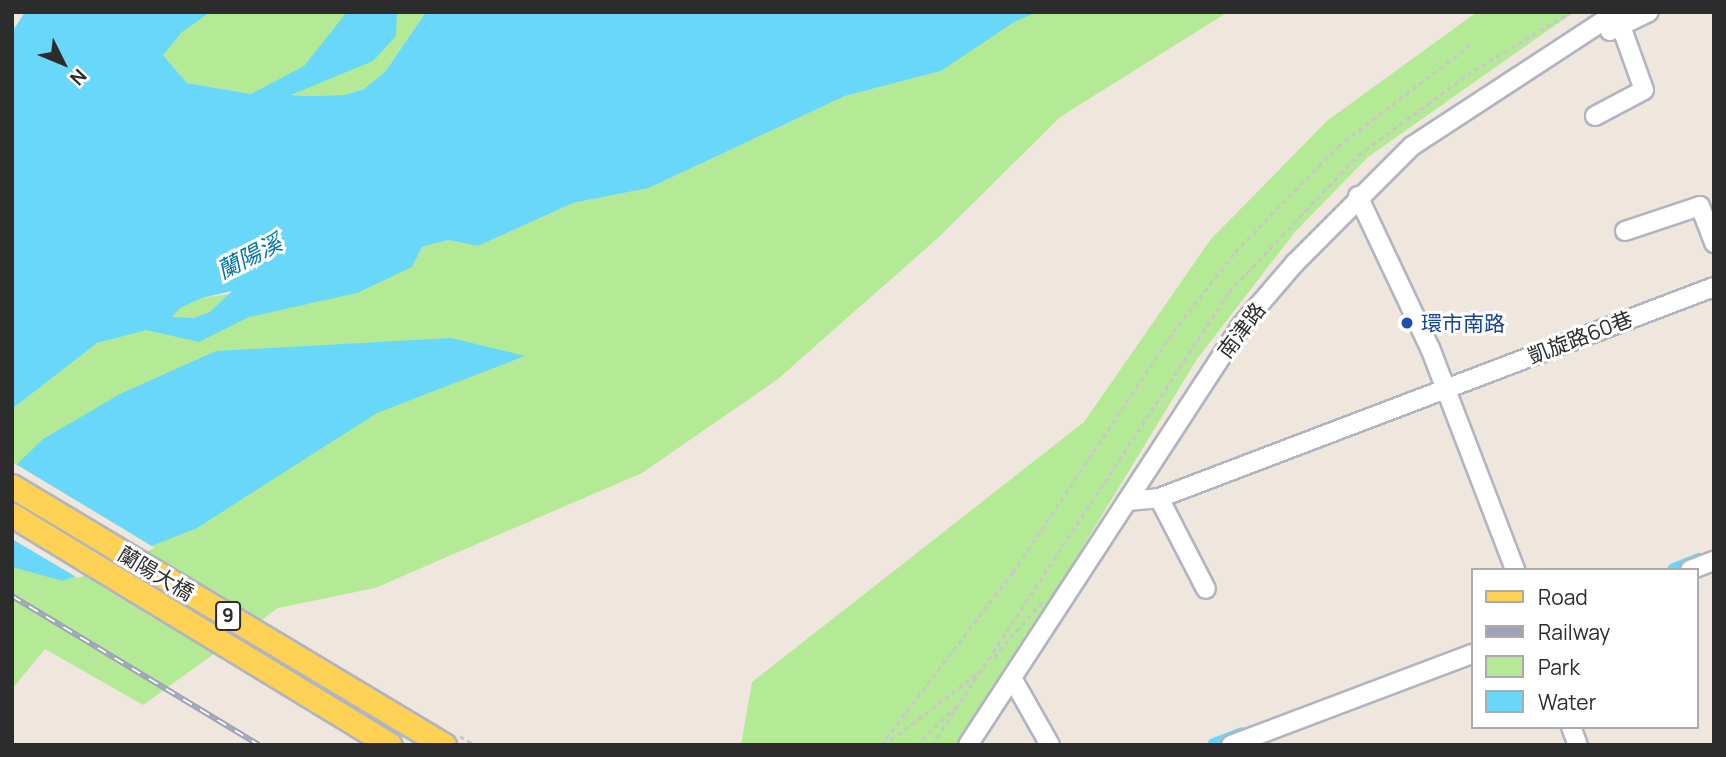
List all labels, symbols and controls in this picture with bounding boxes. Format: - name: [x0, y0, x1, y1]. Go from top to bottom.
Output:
- north arrow: [28, 28, 98, 98]
- text: N: [64, 63, 93, 91]
- water label: 蘭陽溪: [212, 228, 286, 284]
- street label: 南津路: [1212, 297, 1270, 363]
- street label: 凱旋路60巷: [1524, 306, 1636, 368]
- place label: 環市南路: [1421, 310, 1505, 336]
- marker: 環市南路: [1399, 315, 1415, 331]
- street label: 蘭陽大橋: [114, 541, 198, 605]
- legend: [1470, 568, 1698, 729]
- text: Road: [1538, 583, 1588, 611]
- road number: 9: [214, 600, 242, 632]
- text: Railway: [1538, 618, 1610, 646]
- text: Park: [1538, 653, 1580, 681]
- text: Water: [1538, 688, 1596, 716]

